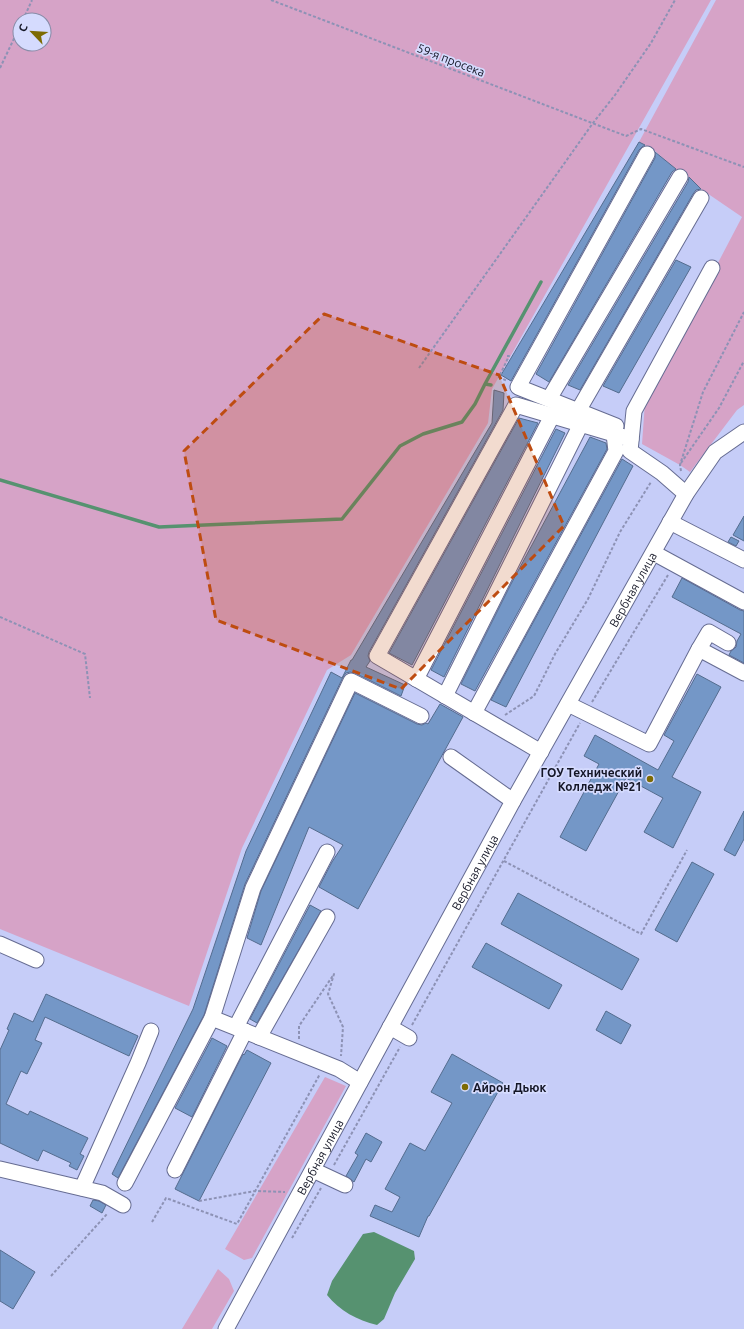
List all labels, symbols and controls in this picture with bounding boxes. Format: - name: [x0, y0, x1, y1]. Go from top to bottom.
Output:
- north arrow: [12, 12, 52, 52]
- text: С: [16, 22, 30, 33]
- street label: 59-я просека: [415, 41, 487, 79]
- street label: Вербная улица: [606, 550, 659, 629]
- place label: ГОУ Технический Колледж №21: [540, 766, 642, 793]
- marker: ГОУ Технический Колледж №21: [645, 774, 655, 784]
- street label: Вербная улица: [449, 832, 500, 912]
- place label: Айрон Дьюк: [473, 1081, 546, 1094]
- marker: Айрон Дьюк: [460, 1082, 470, 1092]
- street label: Вербная улица: [294, 1117, 345, 1197]

